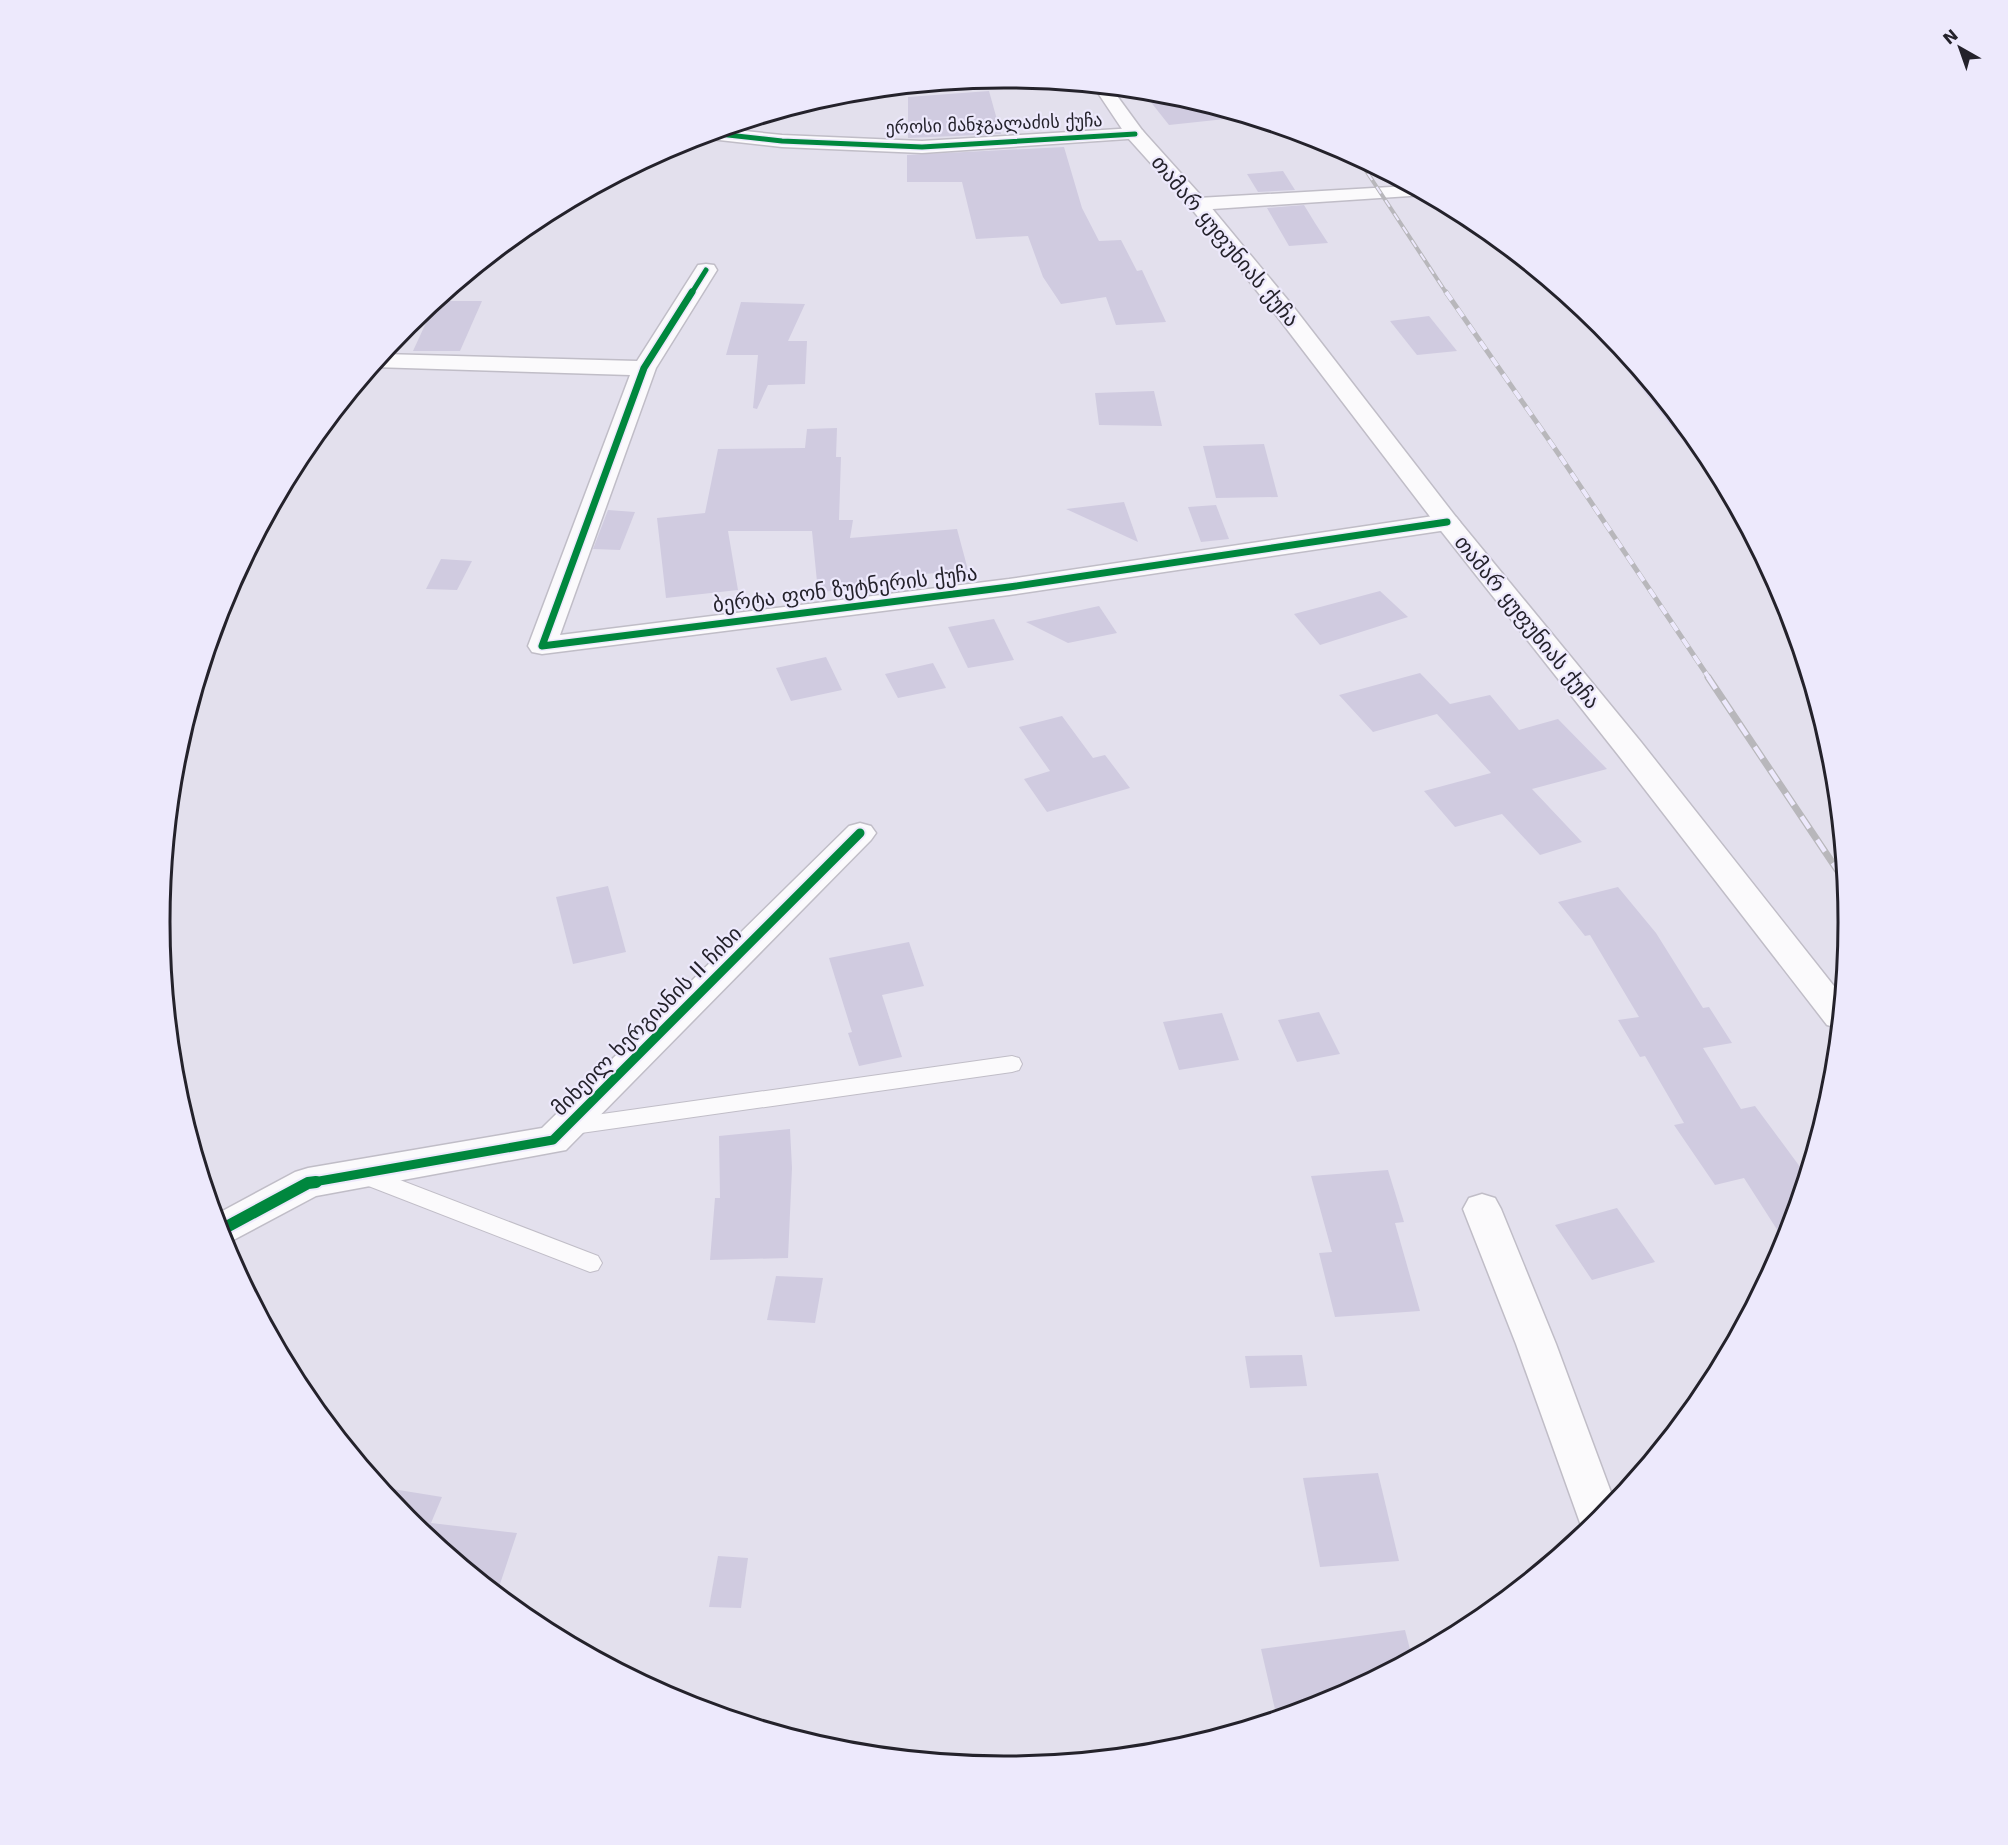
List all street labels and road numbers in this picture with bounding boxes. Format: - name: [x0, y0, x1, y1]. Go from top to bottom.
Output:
- street label: ეროსი მანჯგალაძის ქუჩა: [885, 109, 1103, 138]
- street label: თამარ ყუფუნიას ქუჩა: [1146, 150, 1304, 332]
- street label: თამარ ყუფუნიას ქუჩა: [1450, 530, 1604, 714]
- street label: ბერტა ფონ ზუტნერის ქუჩა: [711, 561, 979, 617]
- street label: მიხეილ ხერგიანის II ჩიხი: [547, 921, 747, 1121]

